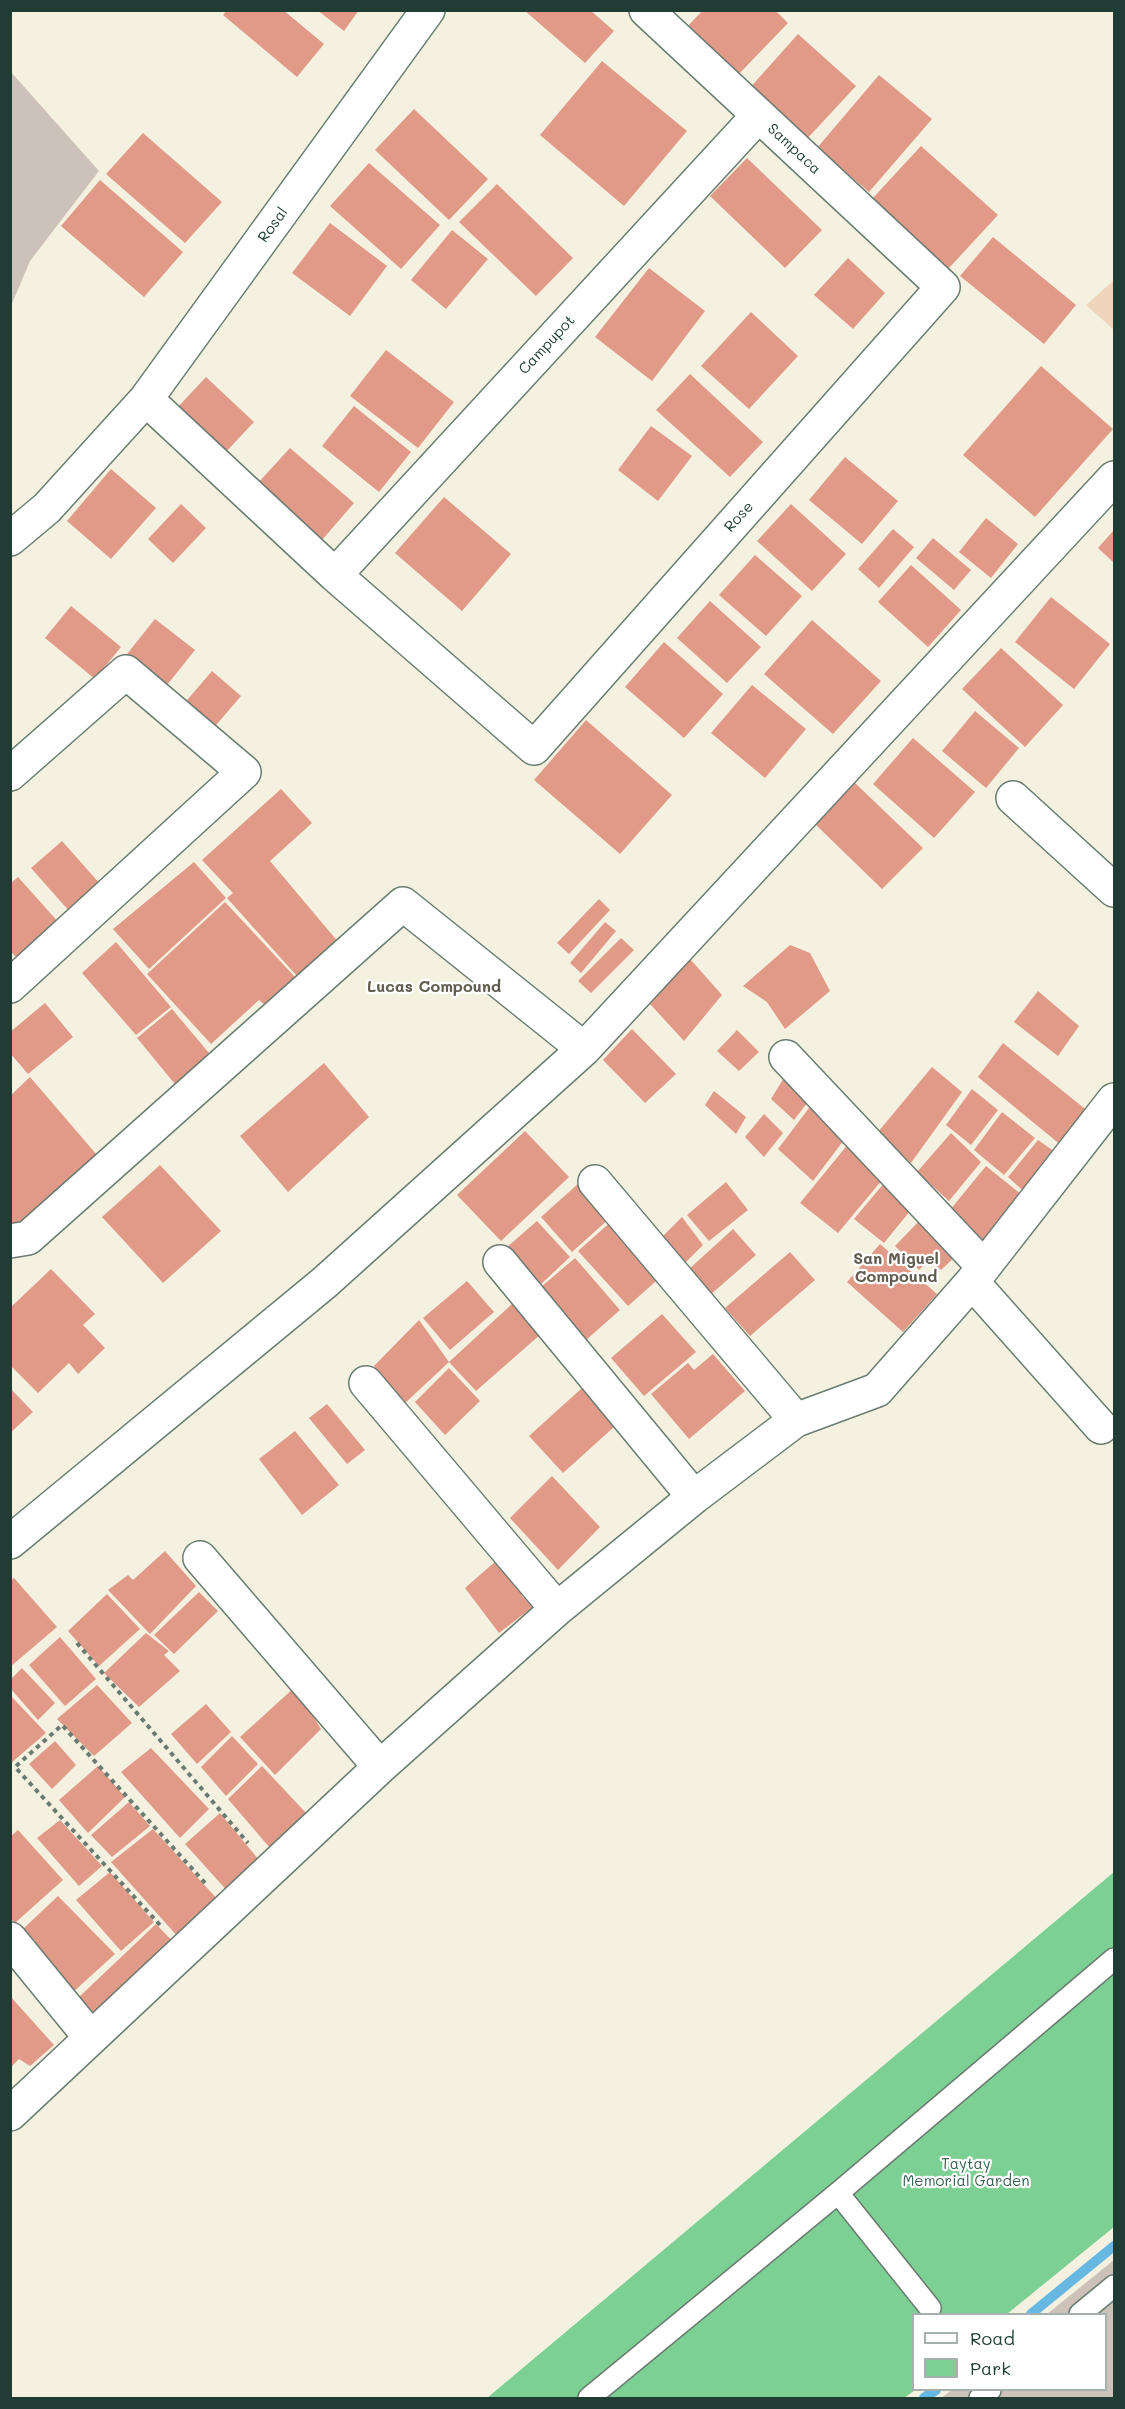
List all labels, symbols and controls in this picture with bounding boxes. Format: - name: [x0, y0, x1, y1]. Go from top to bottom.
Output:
- street label: Sampaca: [764, 120, 824, 178]
- street label: Rosal: [254, 204, 292, 246]
- street label: Campupot: [515, 312, 579, 378]
- street label: Rose: [721, 498, 757, 536]
- district label: Lucas Compound: [367, 977, 501, 997]
- district label: San Miguel Compound: [853, 1249, 939, 1287]
- park label: Taytay Memorial Garden: [902, 2155, 1030, 2190]
- legend: [912, 2313, 1107, 2391]
- text: Road: [970, 2326, 1015, 2350]
- text: Park: [970, 2356, 1011, 2380]

